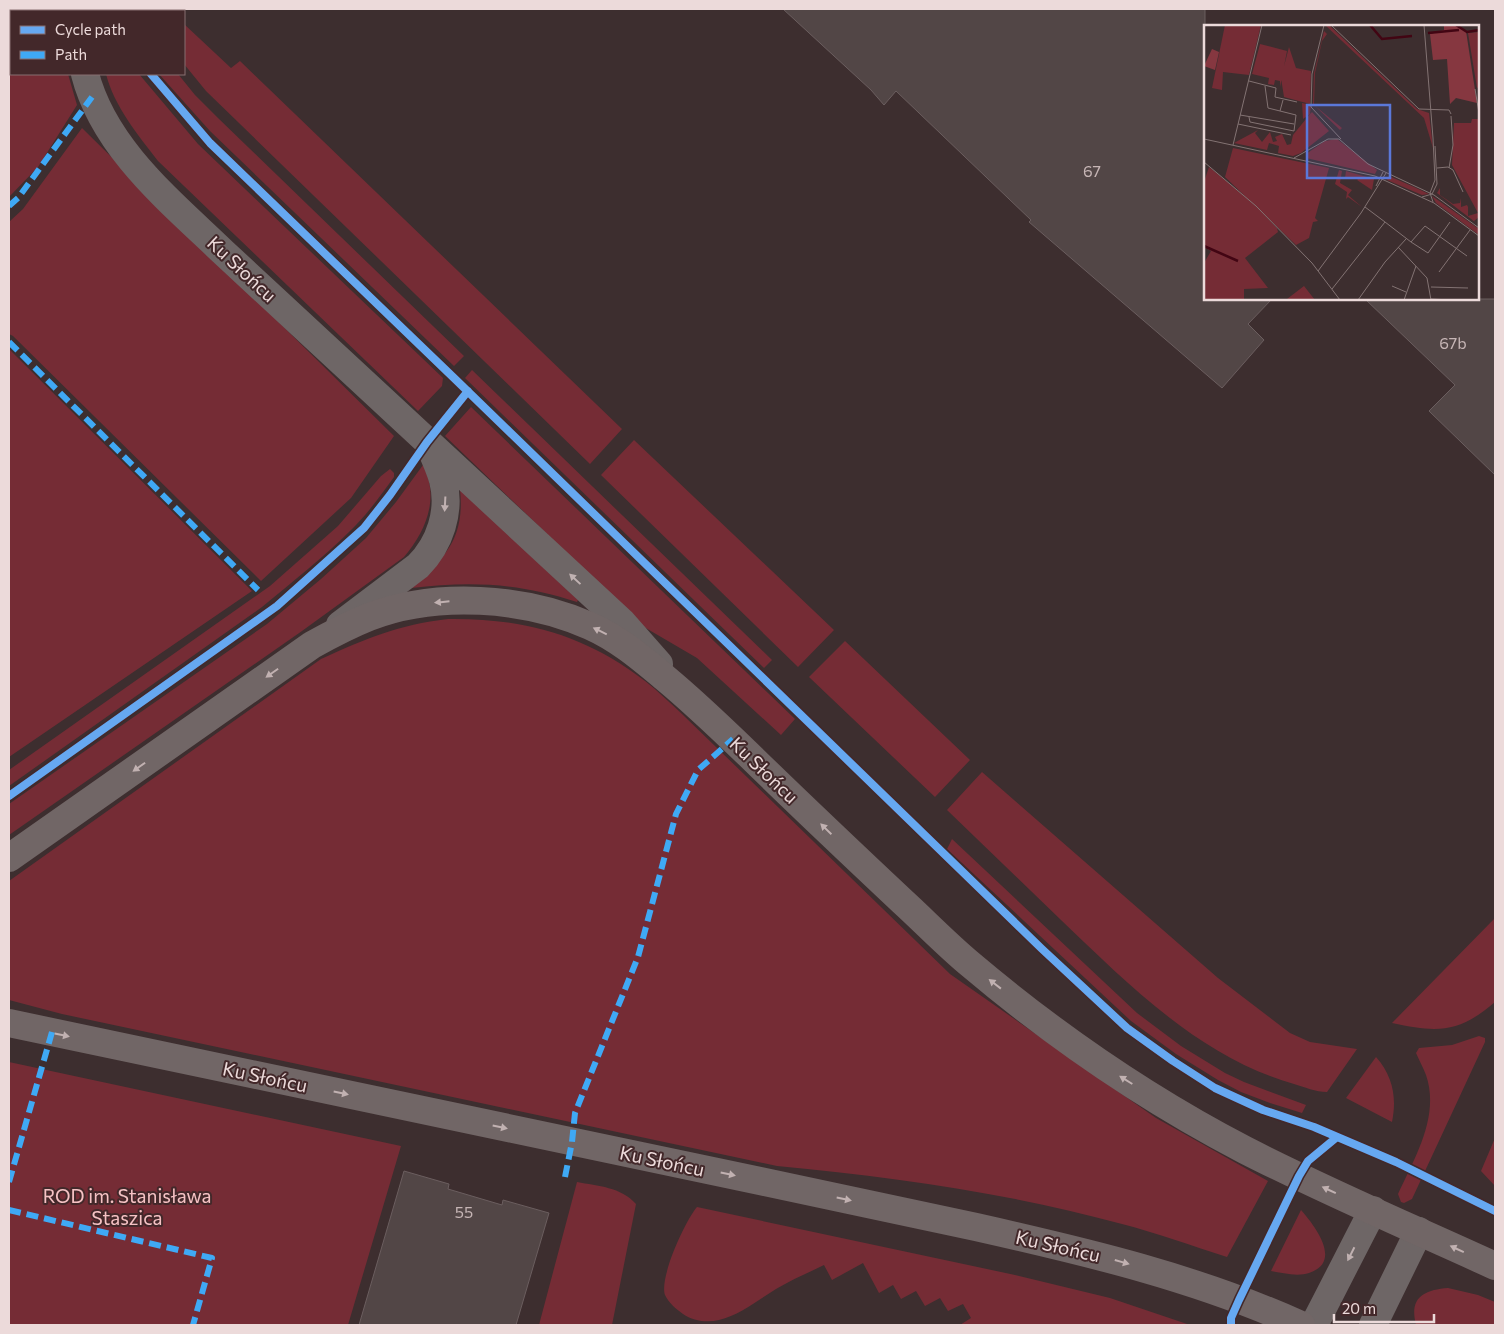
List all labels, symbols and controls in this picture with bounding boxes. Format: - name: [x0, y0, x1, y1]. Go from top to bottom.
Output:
- legend: [10, 10, 185, 75]
- text: Cycle path: [55, 20, 126, 38]
- inset map: [1204, 25, 1479, 300]
- text: Path: [55, 45, 87, 63]
- house number: 67: [1083, 161, 1101, 180]
- street label: Ku Słońcu: [203, 231, 282, 306]
- house number: 67b: [1439, 333, 1467, 352]
- one-way arrow: [440, 497, 448, 513]
- one-way arrow: [569, 573, 581, 585]
- one-way arrow: [434, 598, 450, 606]
- one-way arrow: [593, 627, 607, 635]
- one-way arrow: [265, 668, 279, 678]
- street label: Ku Słońcu: [725, 732, 803, 808]
- one-way arrow: [132, 762, 146, 772]
- one-way arrow: [821, 823, 833, 835]
- one-way arrow: [989, 978, 1002, 989]
- one-way arrow: [55, 1031, 71, 1039]
- street label: Ku Słońcu: [221, 1056, 310, 1097]
- one-way arrow: [1119, 1075, 1133, 1084]
- one-way arrow: [334, 1089, 349, 1097]
- one-way arrow: [493, 1123, 508, 1131]
- street label: Ku Słońcu: [618, 1140, 707, 1181]
- one-way arrow: [720, 1171, 736, 1179]
- park label: ROD im. Stanisława Staszica: [43, 1184, 211, 1229]
- one-way arrow: [1322, 1186, 1336, 1194]
- one-way arrow: [837, 1195, 852, 1203]
- house number: 55: [455, 1202, 473, 1221]
- street label: Ku Słońcu: [1014, 1225, 1103, 1266]
- one-way arrow: [1450, 1244, 1464, 1252]
- one-way arrow: [1347, 1247, 1355, 1261]
- one-way arrow: [1115, 1258, 1130, 1266]
- scale bar: [1334, 1292, 1434, 1324]
- text: 20 m: [1342, 1299, 1376, 1317]

